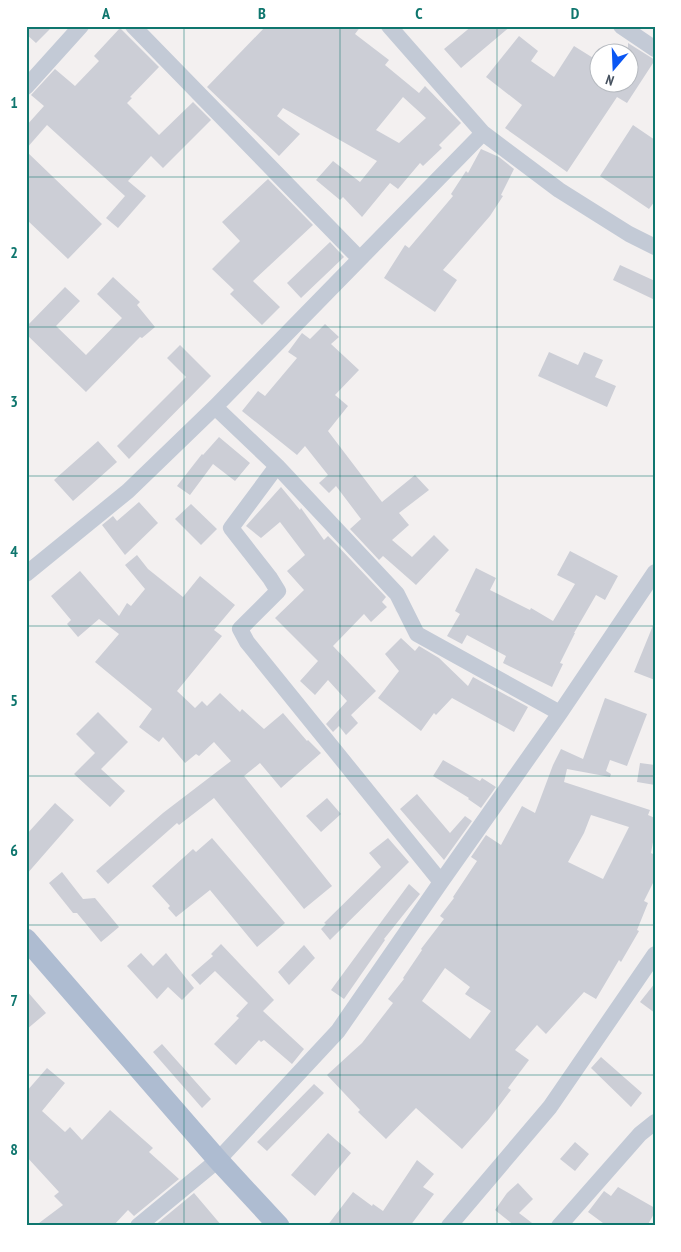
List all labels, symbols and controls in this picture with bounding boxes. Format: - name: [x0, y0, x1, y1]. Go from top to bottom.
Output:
- text: A: [101, 3, 111, 23]
- text: B: [258, 3, 266, 23]
- text: C: [415, 3, 423, 23]
- text: D: [571, 3, 580, 23]
- north arrow: [588, 42, 638, 92]
- text: N: [603, 71, 616, 90]
- text: 1: [10, 92, 18, 112]
- text: 2: [10, 242, 18, 262]
- text: 3: [10, 391, 18, 411]
- text: 4: [10, 541, 18, 561]
- text: 5: [10, 690, 18, 710]
- text: 6: [10, 840, 18, 860]
- text: 7: [10, 990, 18, 1010]
- text: 8: [10, 1139, 18, 1159]

